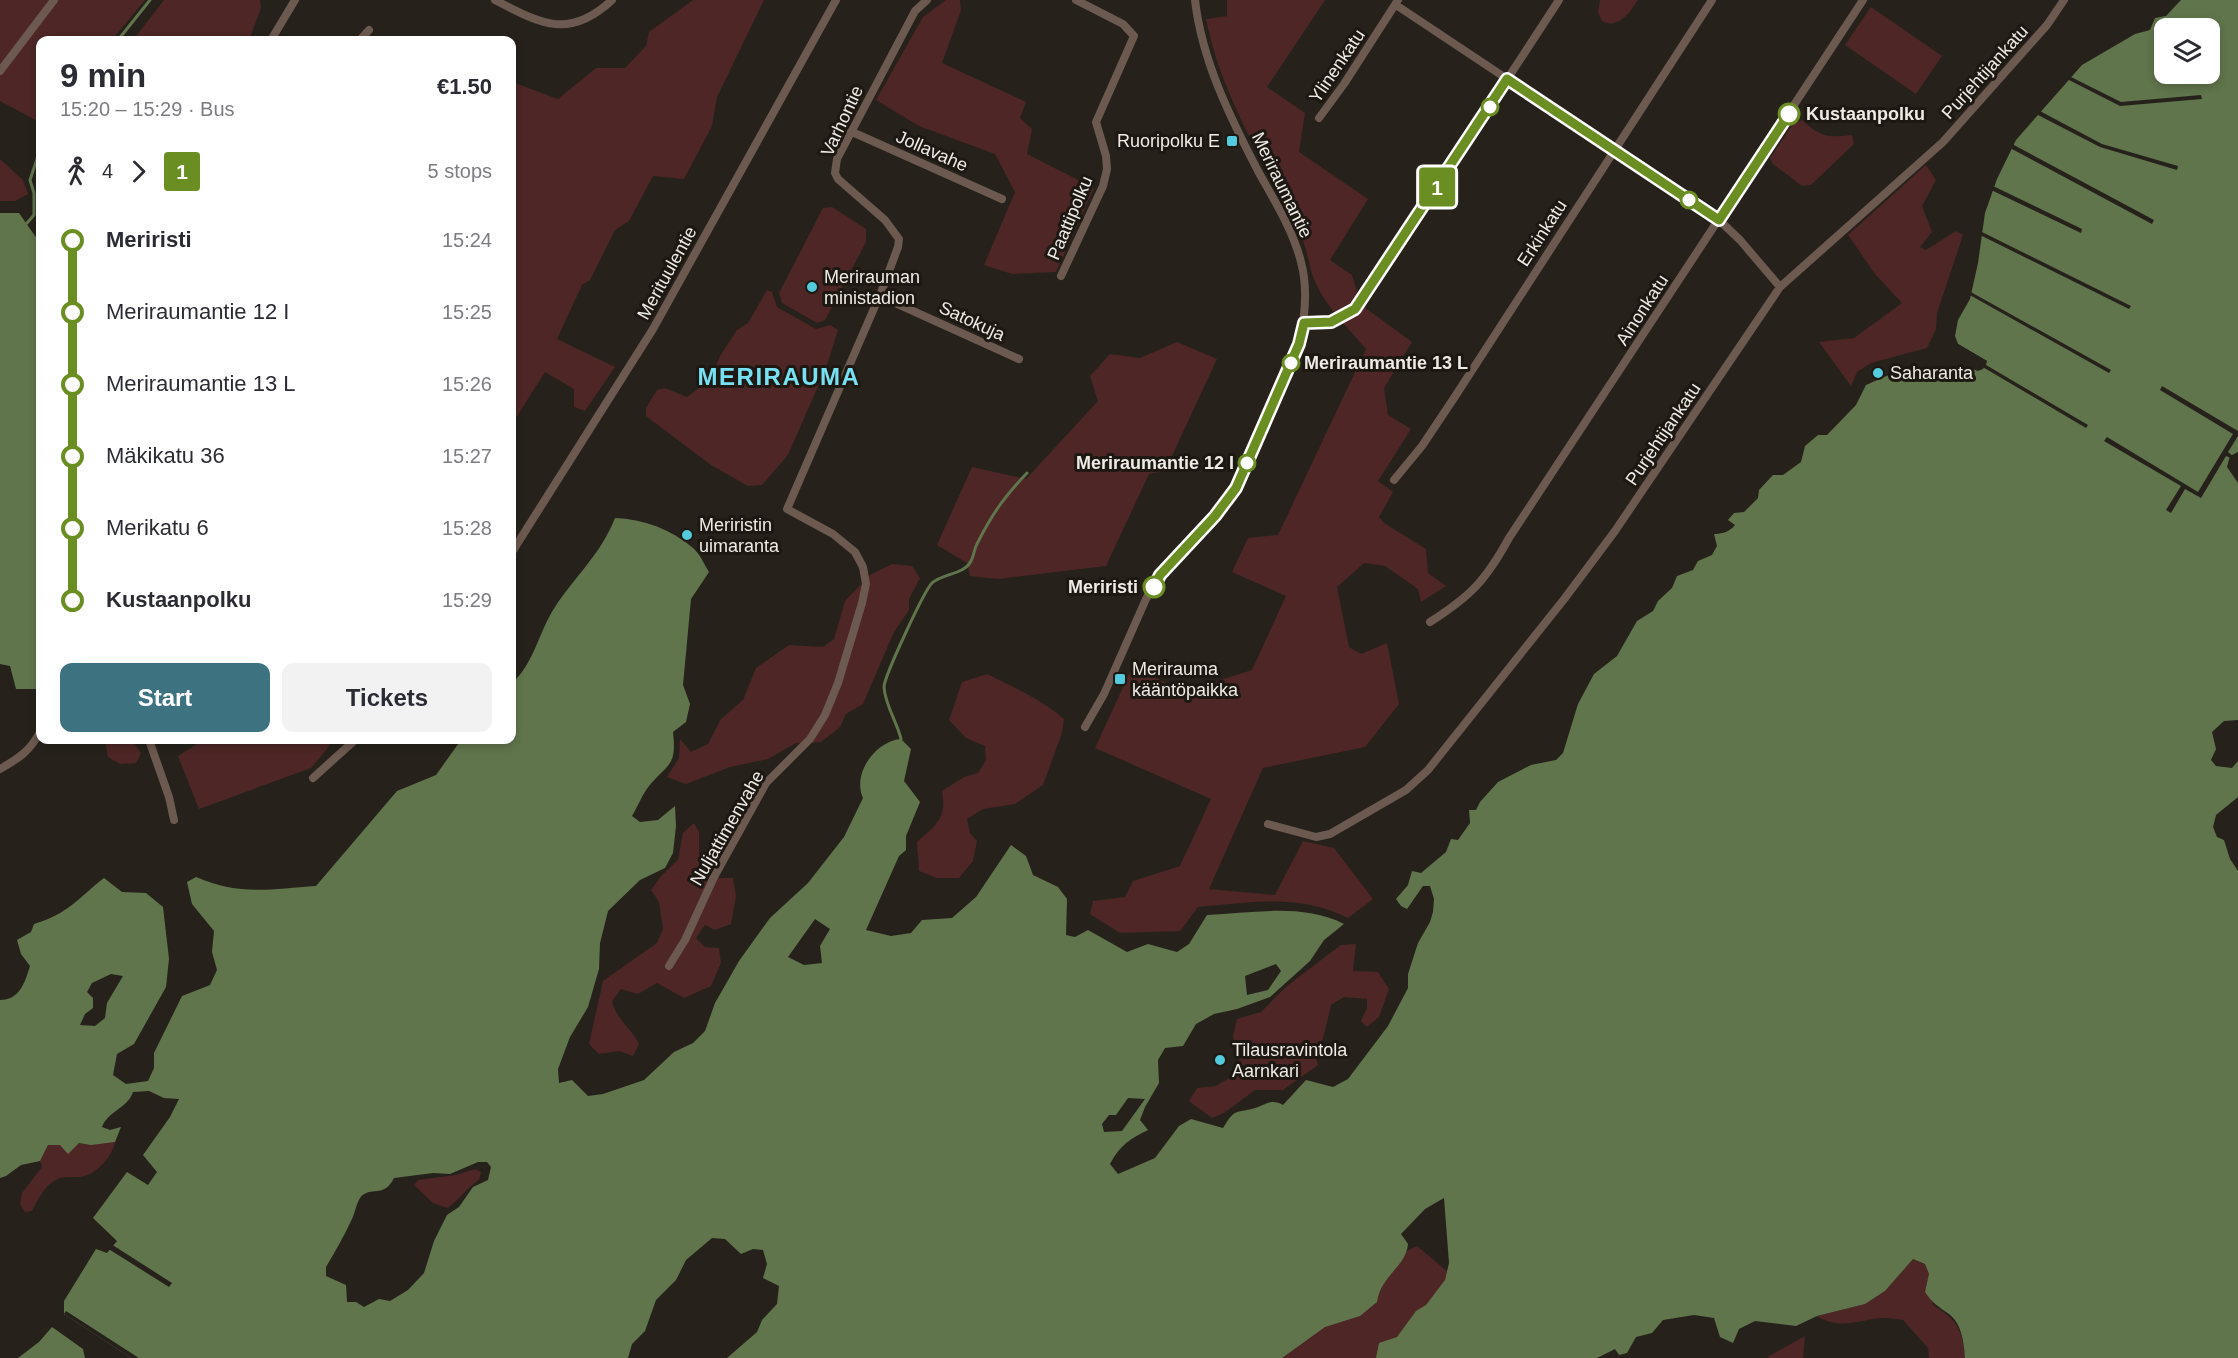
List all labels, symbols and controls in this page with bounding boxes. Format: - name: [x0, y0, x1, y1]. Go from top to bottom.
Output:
- map controls: [2154, 18, 2220, 84]
- button: layers: [2154, 18, 2220, 84]
- street label: Purjehtijankatu: [1938, 21, 2032, 123]
- street label: Ylinenkatu: [1305, 26, 1369, 106]
- text: 9 min: [60, 57, 146, 94]
- text: €1.50: [437, 74, 492, 99]
- street label: Varhontie: [817, 82, 867, 160]
- text: 15:20 – 15:29 · Bus: [60, 98, 235, 120]
- unlabelled marker: [1481, 98, 1499, 116]
- marker: Kustaanpolku: [1778, 103, 1800, 125]
- place label: Kustaanpolku: [1806, 104, 1925, 124]
- street label: Jollavahe: [893, 126, 971, 176]
- street label: Meriraumantie: [1248, 129, 1316, 241]
- place label: Ruoripolku E: [1117, 131, 1220, 151]
- marker: Ruoripolku E: [1225, 134, 1239, 148]
- icon: walk: [60, 155, 93, 188]
- icon: forward: [122, 155, 155, 188]
- text: 4: [102, 160, 113, 182]
- text: 1: [176, 160, 188, 183]
- text: 5 stops: [428, 160, 492, 182]
- line badge: 1: [1418, 168, 1456, 207]
- street label: Paattipolku: [1043, 173, 1097, 263]
- text: 1: [1431, 176, 1443, 199]
- unlabelled marker: [1680, 191, 1698, 209]
- street label: Erkinkatu: [1513, 196, 1571, 270]
- street label: Merituulentie: [633, 223, 701, 323]
- text: Meriristi: [106, 227, 192, 252]
- text: 15:24: [442, 229, 492, 251]
- place label: Merirauman ministadion: [824, 267, 920, 308]
- street label: Ainonkatu: [1612, 271, 1672, 349]
- marker: Merirauman ministadion: [805, 280, 819, 294]
- street label: Satokuja: [936, 297, 1009, 345]
- text: Meriraumantie 12 I: [106, 299, 289, 324]
- text: 15:25: [442, 301, 492, 323]
- place label: Meriraumantie 13 L: [1304, 353, 1468, 373]
- marker: Meriraumantie 13 L: [1282, 354, 1300, 372]
- district label: MERIRAUMA: [698, 363, 860, 390]
- place label: Saharanta: [1890, 363, 1974, 383]
- marker: Saharanta: [1871, 366, 1885, 380]
- text: Meriraumantie 13 L: [106, 371, 296, 396]
- text: 15:26: [442, 373, 492, 395]
- street label: Purjehtijankatu: [1621, 379, 1705, 489]
- text: Mäkikatu 36: [106, 443, 225, 468]
- text: 15:27: [442, 445, 492, 467]
- place label: Meriraumantie 12 I: [1076, 453, 1234, 473]
- marker: Meriraumantie 12 I: [1238, 454, 1256, 472]
- text: Merikatu 6: [106, 515, 209, 540]
- place label: Meriristin uimaranta: [699, 515, 780, 556]
- text: 15:28: [442, 517, 492, 539]
- marker: Meriristin uimaranta: [680, 528, 694, 542]
- marker: Meriristi: [1143, 576, 1165, 598]
- place label: Meriristi: [1068, 577, 1138, 597]
- text: Kustaanpolku: [106, 587, 251, 612]
- text: 15:29: [442, 589, 492, 611]
- place label: Merirauma kääntöpaikka: [1132, 659, 1239, 700]
- button: Start: [60, 663, 270, 732]
- button: Tickets: [282, 663, 492, 732]
- marker: Merirauma kääntöpaikka: [1113, 672, 1127, 686]
- street label: Nuljattimenvahe: [686, 767, 768, 889]
- place label: Tilausravintola Aarnkari: [1232, 1040, 1348, 1081]
- marker: Tilausravintola Aarnkari: [1213, 1053, 1227, 1067]

